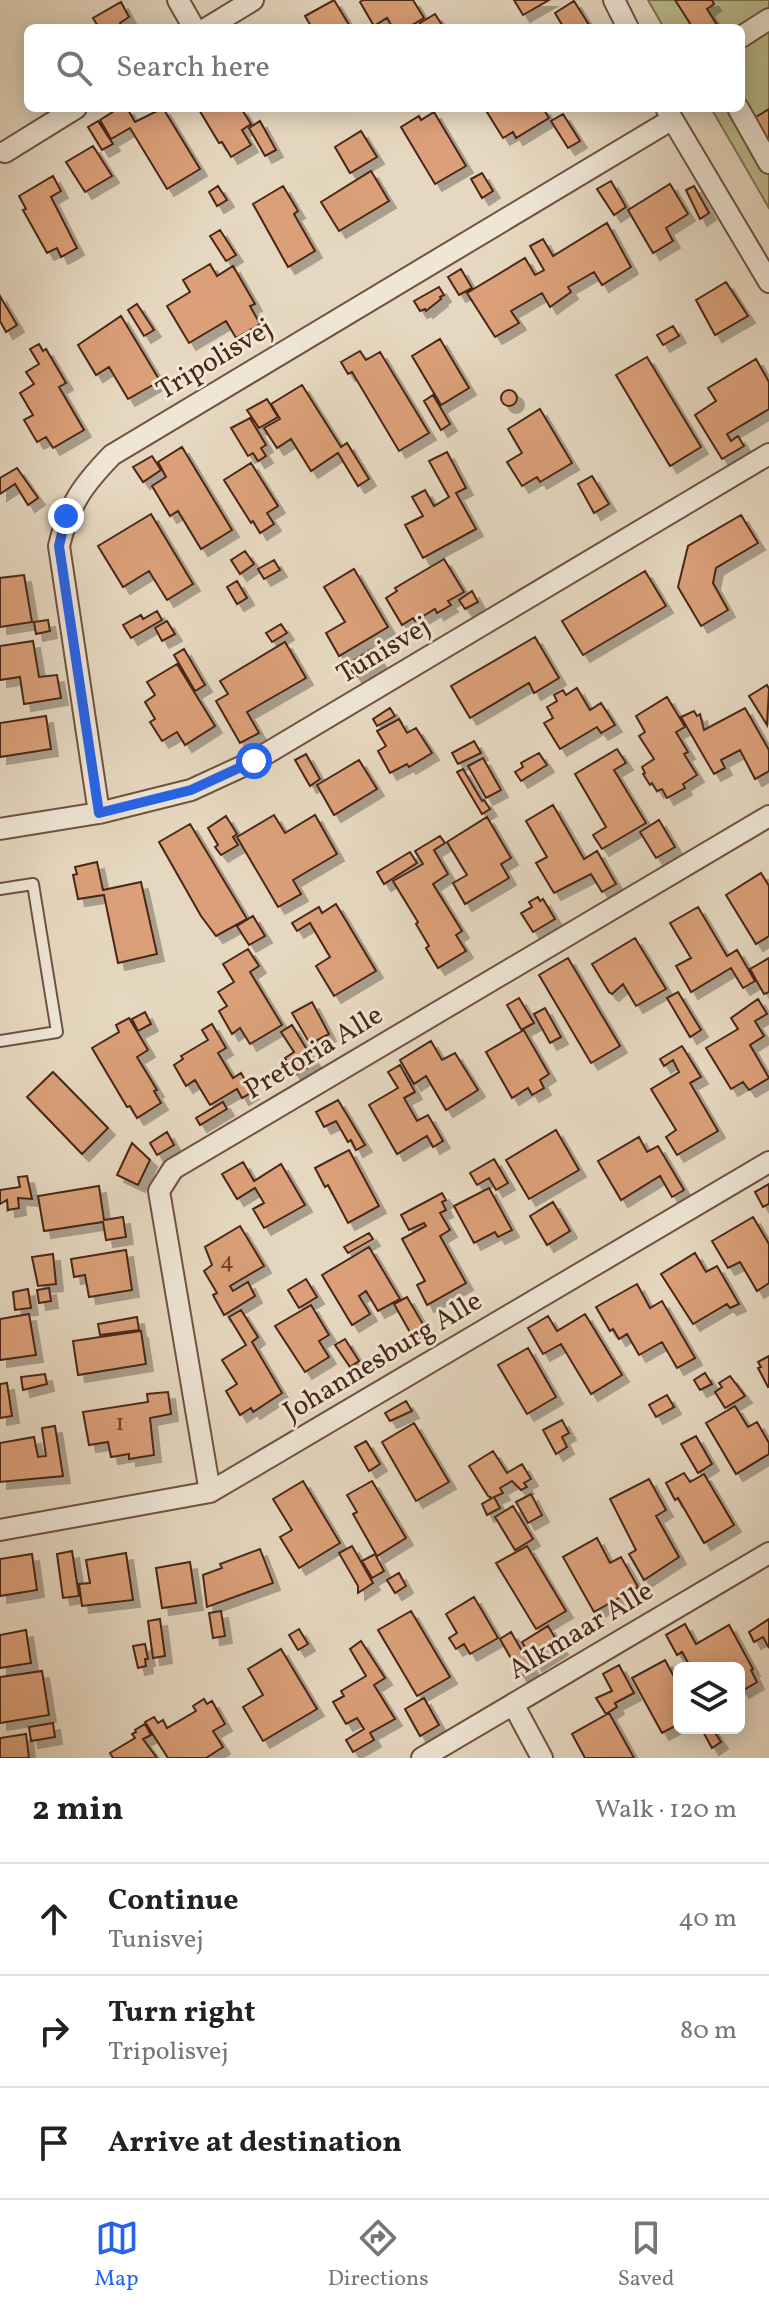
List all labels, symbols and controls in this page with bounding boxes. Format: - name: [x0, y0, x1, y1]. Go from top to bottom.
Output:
- search box: [24, 24, 745, 112]
- icon: search: [52, 46, 96, 90]
- text: Search here: [116, 47, 270, 89]
- street label: Tripolisvej: [149, 310, 281, 410]
- route end: [48, 498, 84, 534]
- street label: Tunisvej: [330, 608, 438, 694]
- route start: [236, 743, 272, 779]
- street label: Pretoria Alle: [237, 996, 391, 1110]
- house number: 4: [220, 1245, 234, 1279]
- street label: Johannesburg Alle: [276, 1282, 490, 1432]
- house number: 1: [115, 1407, 125, 1441]
- street label: Alkmaar Alle: [501, 1572, 661, 1690]
- map controls: [673, 1662, 745, 1734]
- button: layers: [673, 1662, 745, 1734]
- text: 2 min: [32, 1787, 124, 1834]
- text: Walk · 120 m: [595, 1792, 737, 1828]
- text: Continue: [108, 1880, 239, 1922]
- icon: ahead: [32, 1897, 76, 1941]
- text: 40 m: [678, 1901, 737, 1937]
- text: Tunisvej: [108, 1922, 204, 1958]
- text: Turn right: [108, 1992, 256, 2034]
- icon: right: [32, 2009, 76, 2053]
- text: 80 m: [680, 2013, 737, 2049]
- text: Tripolisvej: [108, 2034, 229, 2070]
- icon: arrive: [32, 2121, 76, 2165]
- text: Arrive at destination: [108, 2122, 402, 2164]
- tab: Map: [95, 2216, 139, 2295]
- tab: Directions: [328, 2216, 429, 2295]
- tab: Saved: [618, 2216, 674, 2295]

